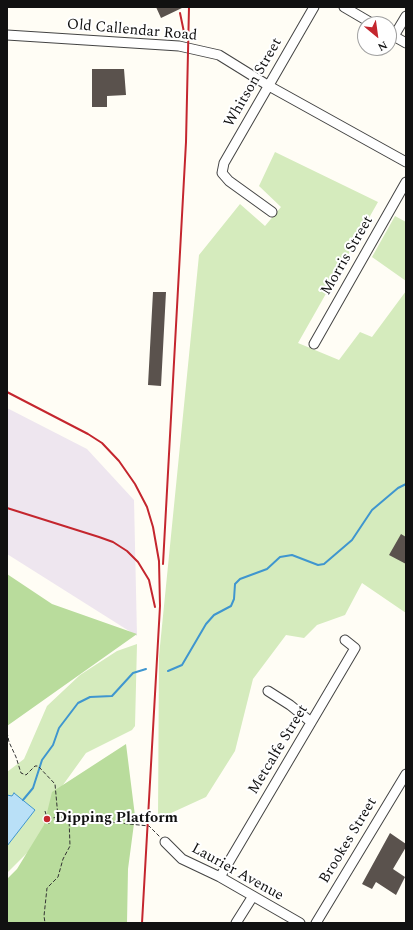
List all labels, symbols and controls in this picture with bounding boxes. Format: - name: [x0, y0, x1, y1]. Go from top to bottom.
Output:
- street label: Old Callendar Road: [66, 16, 198, 46]
- north arrow: [357, 16, 397, 56]
- street label: Whitson Street: [221, 35, 287, 131]
- text: N: [375, 36, 391, 56]
- street label: Morris Street: [318, 213, 378, 299]
- street label: Metcalfe Street: [245, 702, 313, 798]
- street label: Brookes Street: [316, 795, 382, 887]
- place label: Dipping Platform: [55, 810, 178, 828]
- marker: Dipping Platform: [42, 814, 52, 824]
- street label: Laurier Avenue: [188, 840, 286, 906]

